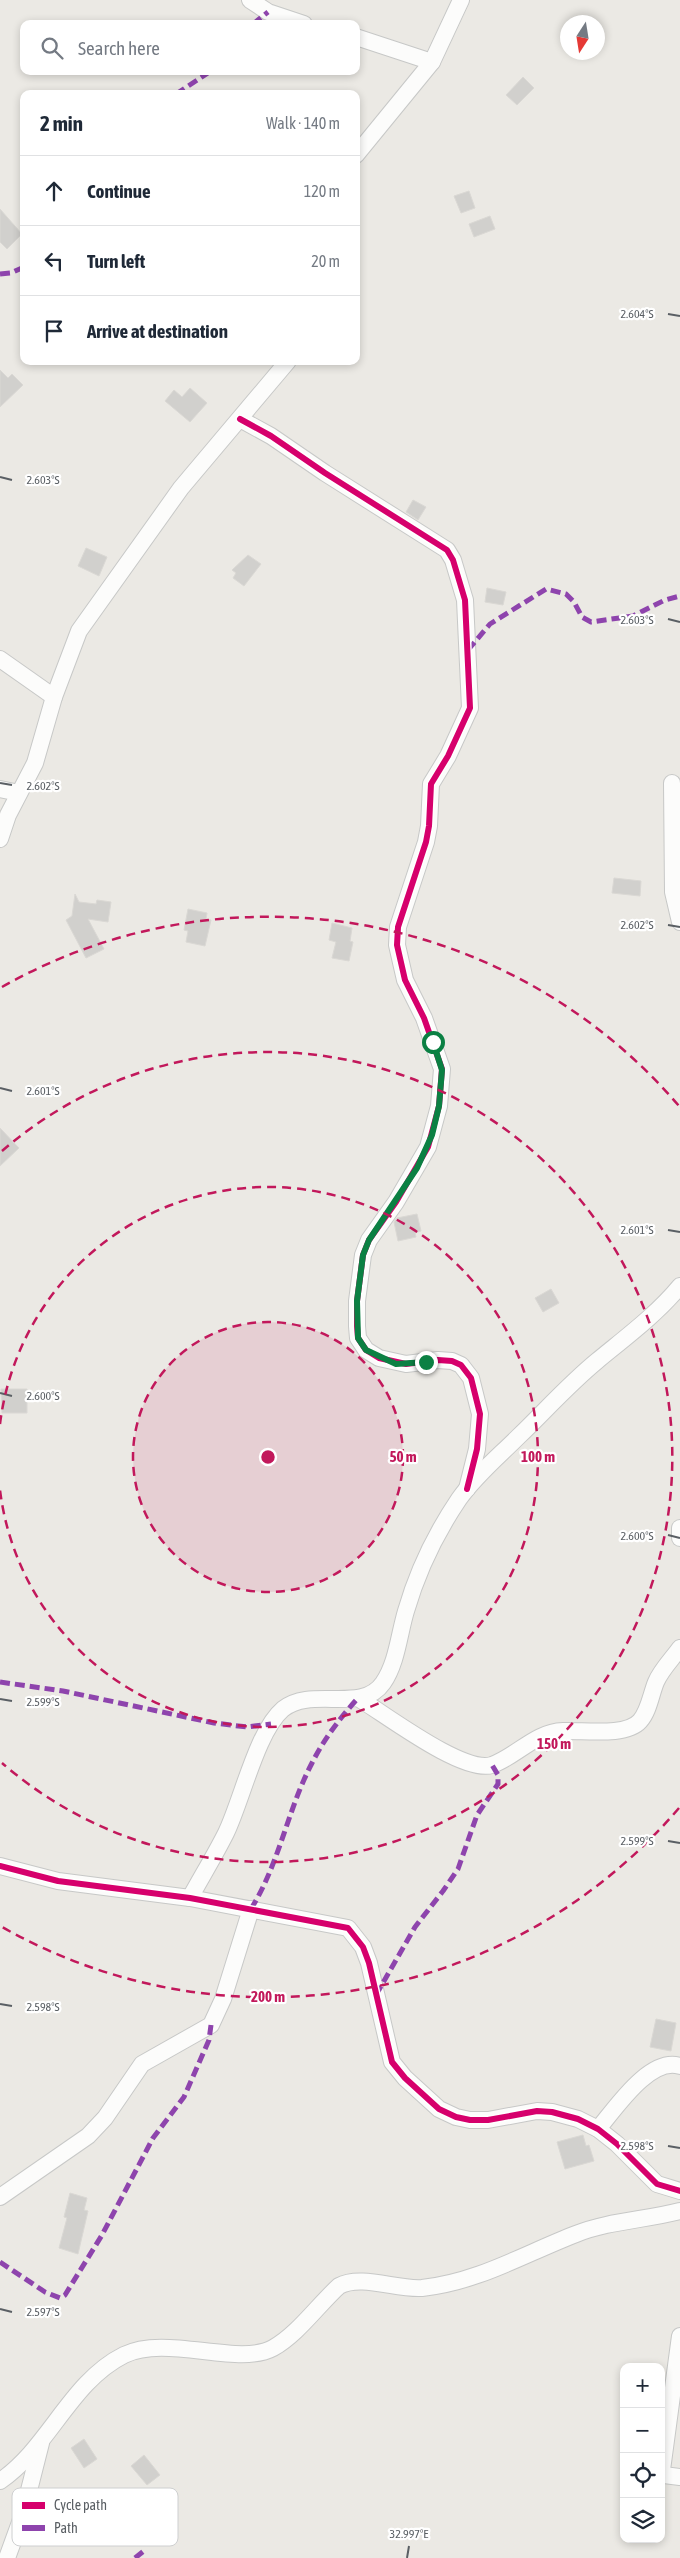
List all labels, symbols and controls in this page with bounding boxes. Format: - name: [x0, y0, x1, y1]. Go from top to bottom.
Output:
- north arrow: [560, 15, 605, 60]
- search box: [20, 20, 360, 75]
- icon: search: [38, 34, 66, 62]
- text: Search here: [78, 37, 160, 59]
- text: 2 min: [40, 111, 83, 135]
- text: Walk · 140 m: [266, 114, 340, 132]
- icon: ahead: [40, 177, 68, 205]
- text: Continue: [87, 180, 151, 202]
- text: 120 m: [304, 182, 340, 200]
- icon: left: [40, 247, 68, 275]
- text: Turn left: [87, 250, 145, 272]
- text: 20 m: [311, 252, 340, 270]
- text: 2.604°S: [620, 307, 654, 321]
- icon: arrive: [40, 317, 68, 345]
- text: Arrive at destination: [87, 320, 228, 342]
- text: 2.603°S: [26, 473, 60, 487]
- text: 2.603°S: [620, 613, 654, 627]
- text: 2.602°S: [26, 779, 60, 793]
- text: 2.602°S: [620, 918, 654, 932]
- route start: [422, 1031, 445, 1054]
- text: 2.601°S: [26, 1084, 60, 1098]
- text: 2.601°S: [620, 1223, 654, 1237]
- route end: [415, 1351, 438, 1374]
- text: 2.600°S: [26, 1389, 60, 1403]
- centre of rings: [259, 1448, 277, 1466]
- text: 50 m: [390, 1448, 417, 1465]
- text: 100 m: [521, 1448, 555, 1465]
- text: 2.600°S: [620, 1529, 654, 1543]
- text: 2.599°S: [26, 1695, 60, 1709]
- text: 150 m: [537, 1735, 571, 1752]
- text: 2.599°S: [620, 1834, 654, 1848]
- text: 200 m: [251, 1988, 285, 2005]
- text: 2.598°S: [26, 2000, 60, 2014]
- text: 2.598°S: [620, 2139, 654, 2153]
- text: 2.597°S: [26, 2305, 60, 2319]
- map controls: [620, 2363, 665, 2543]
- button: +: [620, 2363, 665, 2408]
- button: −: [620, 2408, 665, 2453]
- button: locate: [620, 2453, 665, 2498]
- legend: [12, 2488, 178, 2546]
- text: Cycle path: [54, 2497, 107, 2513]
- button: layers: [620, 2498, 665, 2543]
- text: Path: [54, 2520, 78, 2536]
- text: 32.997°E: [390, 2527, 428, 2541]

